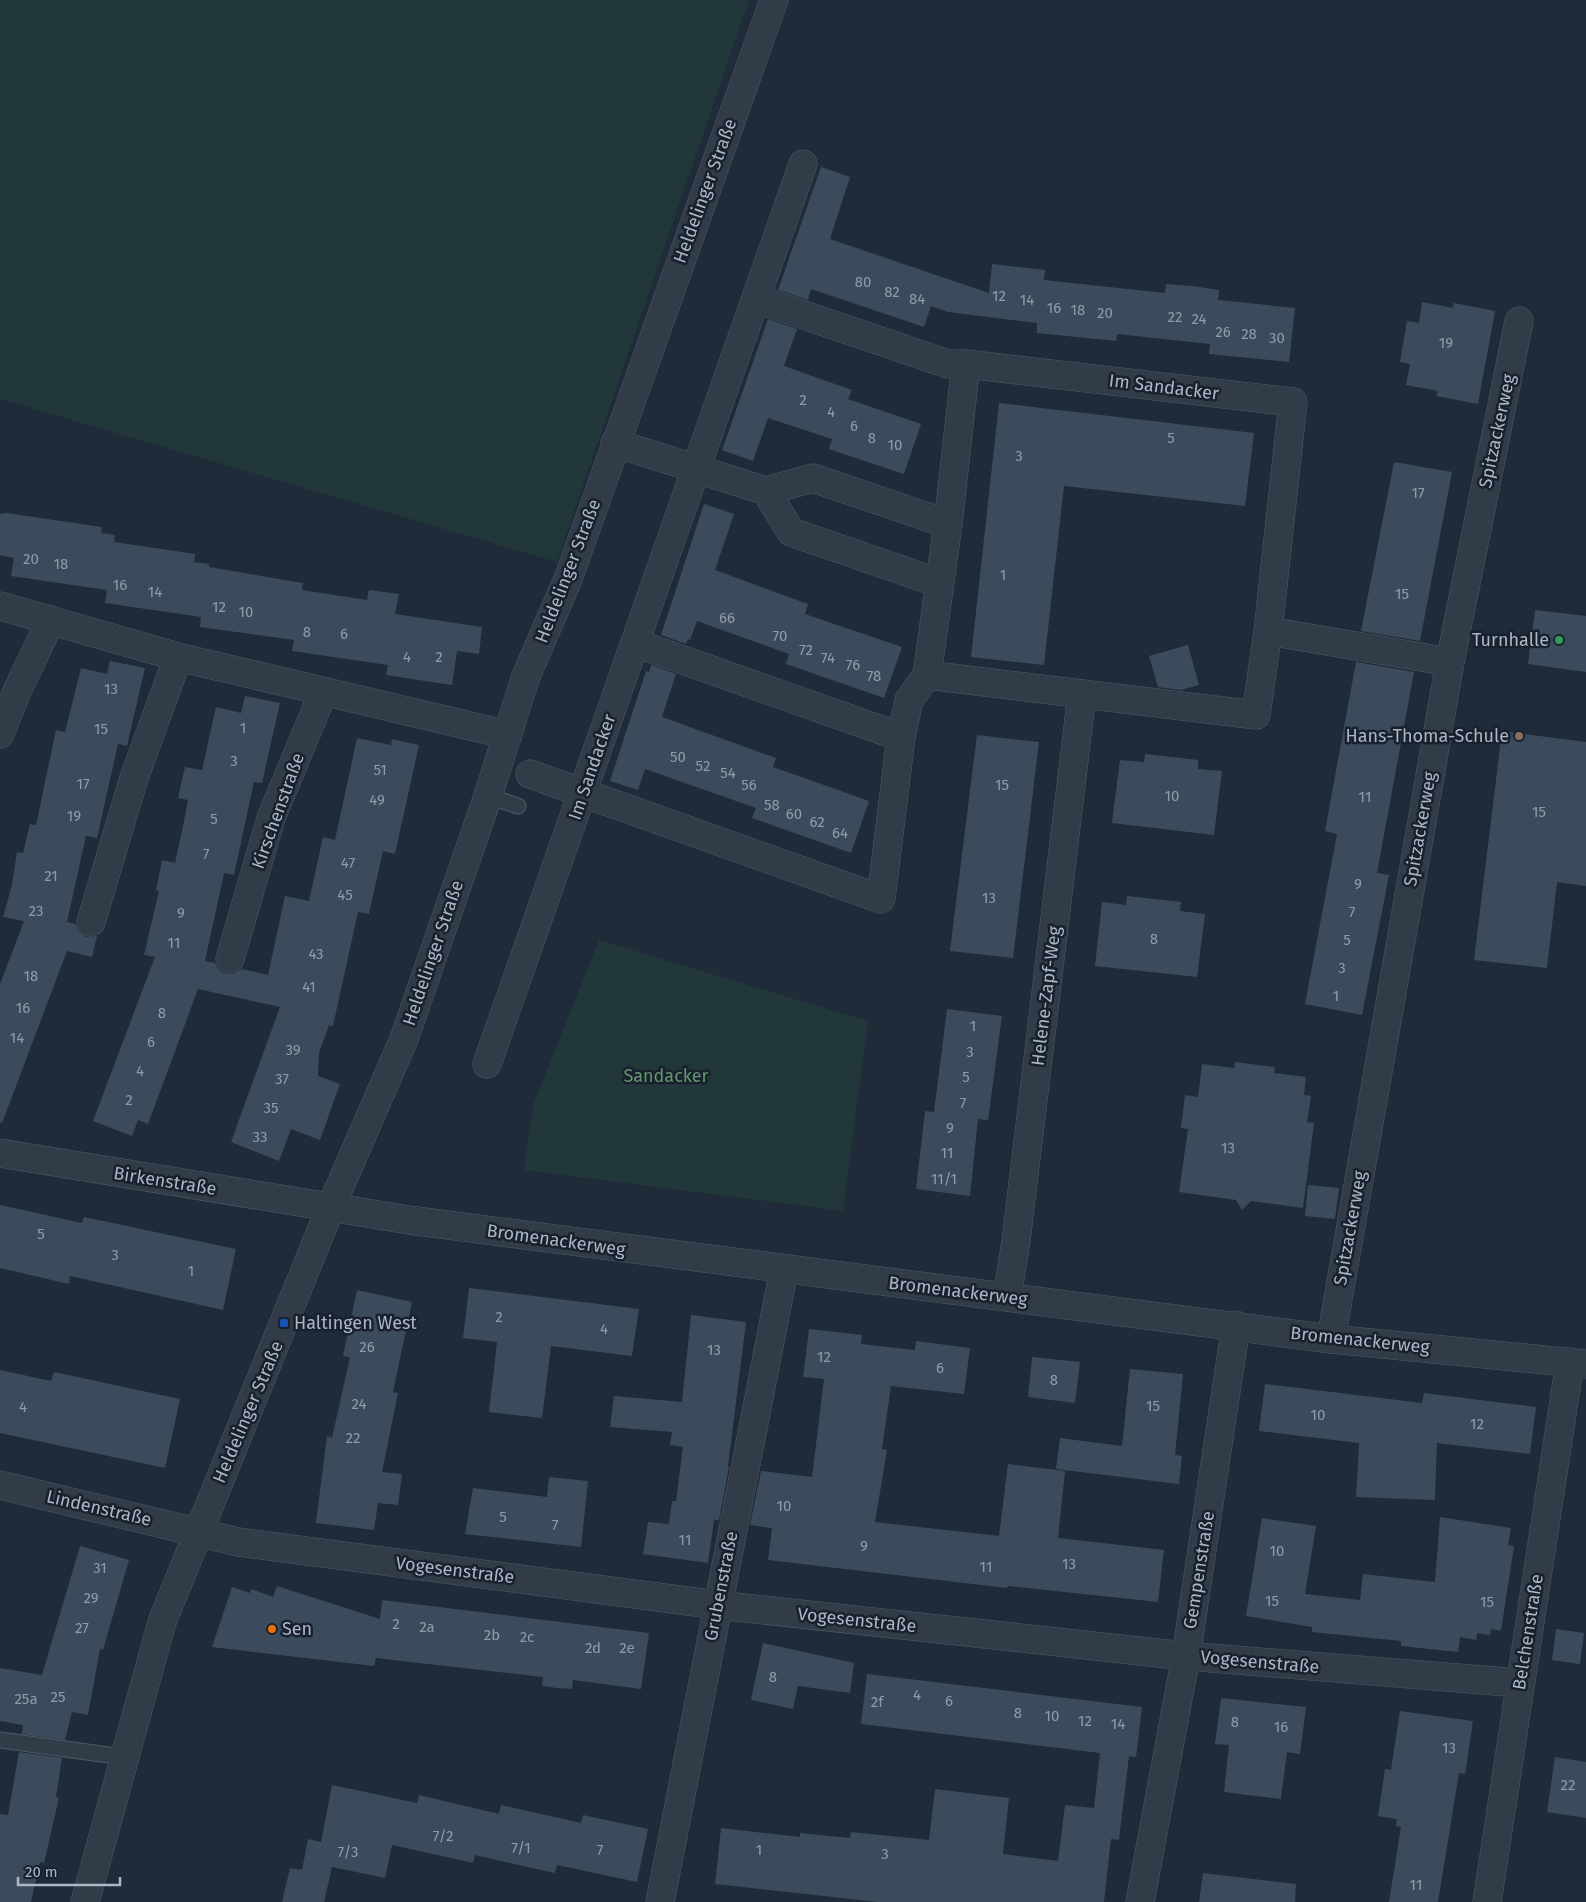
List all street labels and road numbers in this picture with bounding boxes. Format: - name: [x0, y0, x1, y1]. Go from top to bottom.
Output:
- street label: Heldelinger Straße: [669, 116, 741, 266]
- street label: Im Sandacker: [1108, 369, 1220, 405]
- street label: Spitzackerweg: [1474, 371, 1520, 490]
- street label: Heldelinger Straße: [530, 496, 606, 646]
- street label: Im Sandacker: [564, 711, 620, 823]
- street label: Kirschenstraße: [247, 750, 309, 872]
- street label: Spitzackerweg: [1399, 769, 1441, 888]
- street label: Heldelinger Straße: [398, 877, 468, 1029]
- street label: Helene-Zapf-Weg: [1027, 924, 1066, 1067]
- street label: Birkenstraße: [112, 1162, 218, 1200]
- street label: Spitzackerweg: [1329, 1168, 1371, 1287]
- street label: Bromenackerweg: [485, 1219, 627, 1261]
- street label: Bromenackerweg: [887, 1272, 1029, 1311]
- street label: Bromenackerweg: [1289, 1322, 1431, 1358]
- street label: Heldelinger Straße: [208, 1338, 288, 1486]
- street label: Lindenstraße: [44, 1485, 154, 1531]
- street label: Gempenstraße: [1179, 1509, 1219, 1631]
- street label: Grubenstraße: [700, 1529, 742, 1643]
- street label: Vogesenstraße: [394, 1552, 516, 1588]
- street label: Belchenstraße: [1508, 1573, 1548, 1691]
- street label: Vogesenstraße: [797, 1603, 917, 1637]
- street label: Vogesenstraße: [1200, 1646, 1320, 1678]

